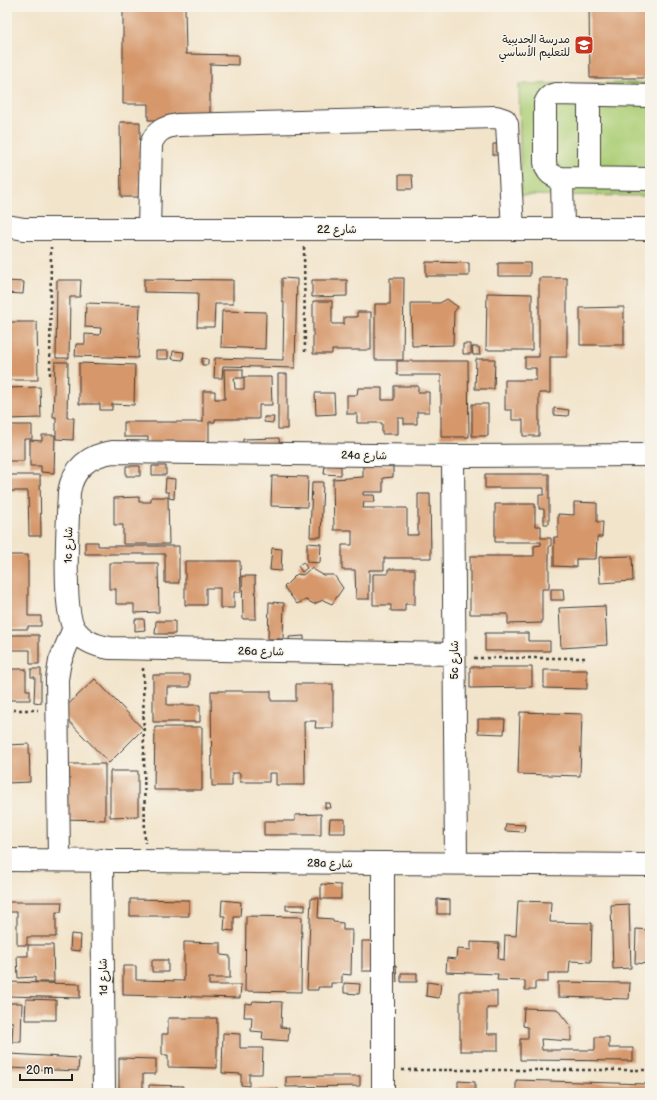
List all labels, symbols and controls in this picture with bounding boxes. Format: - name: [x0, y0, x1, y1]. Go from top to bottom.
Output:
- place label: مدرسة الحديبية للتعليم الأساسي: [499, 33, 570, 63]
- school or university icon: مدرسة الحديبية للتعليم الأساسي: [573, 34, 595, 56]
- street label: شارع 22: [317, 223, 357, 238]
- street label: 24a شارع: [341, 449, 387, 464]
- street label: 1c شارع: [62, 526, 77, 564]
- street label: 5c شارع: [448, 641, 463, 679]
- street label: 26a شارع: [238, 645, 284, 660]
- street label: 28a شارع: [307, 857, 353, 872]
- street label: 1d شارع: [97, 958, 112, 996]
- scale bar: [20, 1056, 72, 1082]
- text: 20 m: [26, 1063, 53, 1078]

